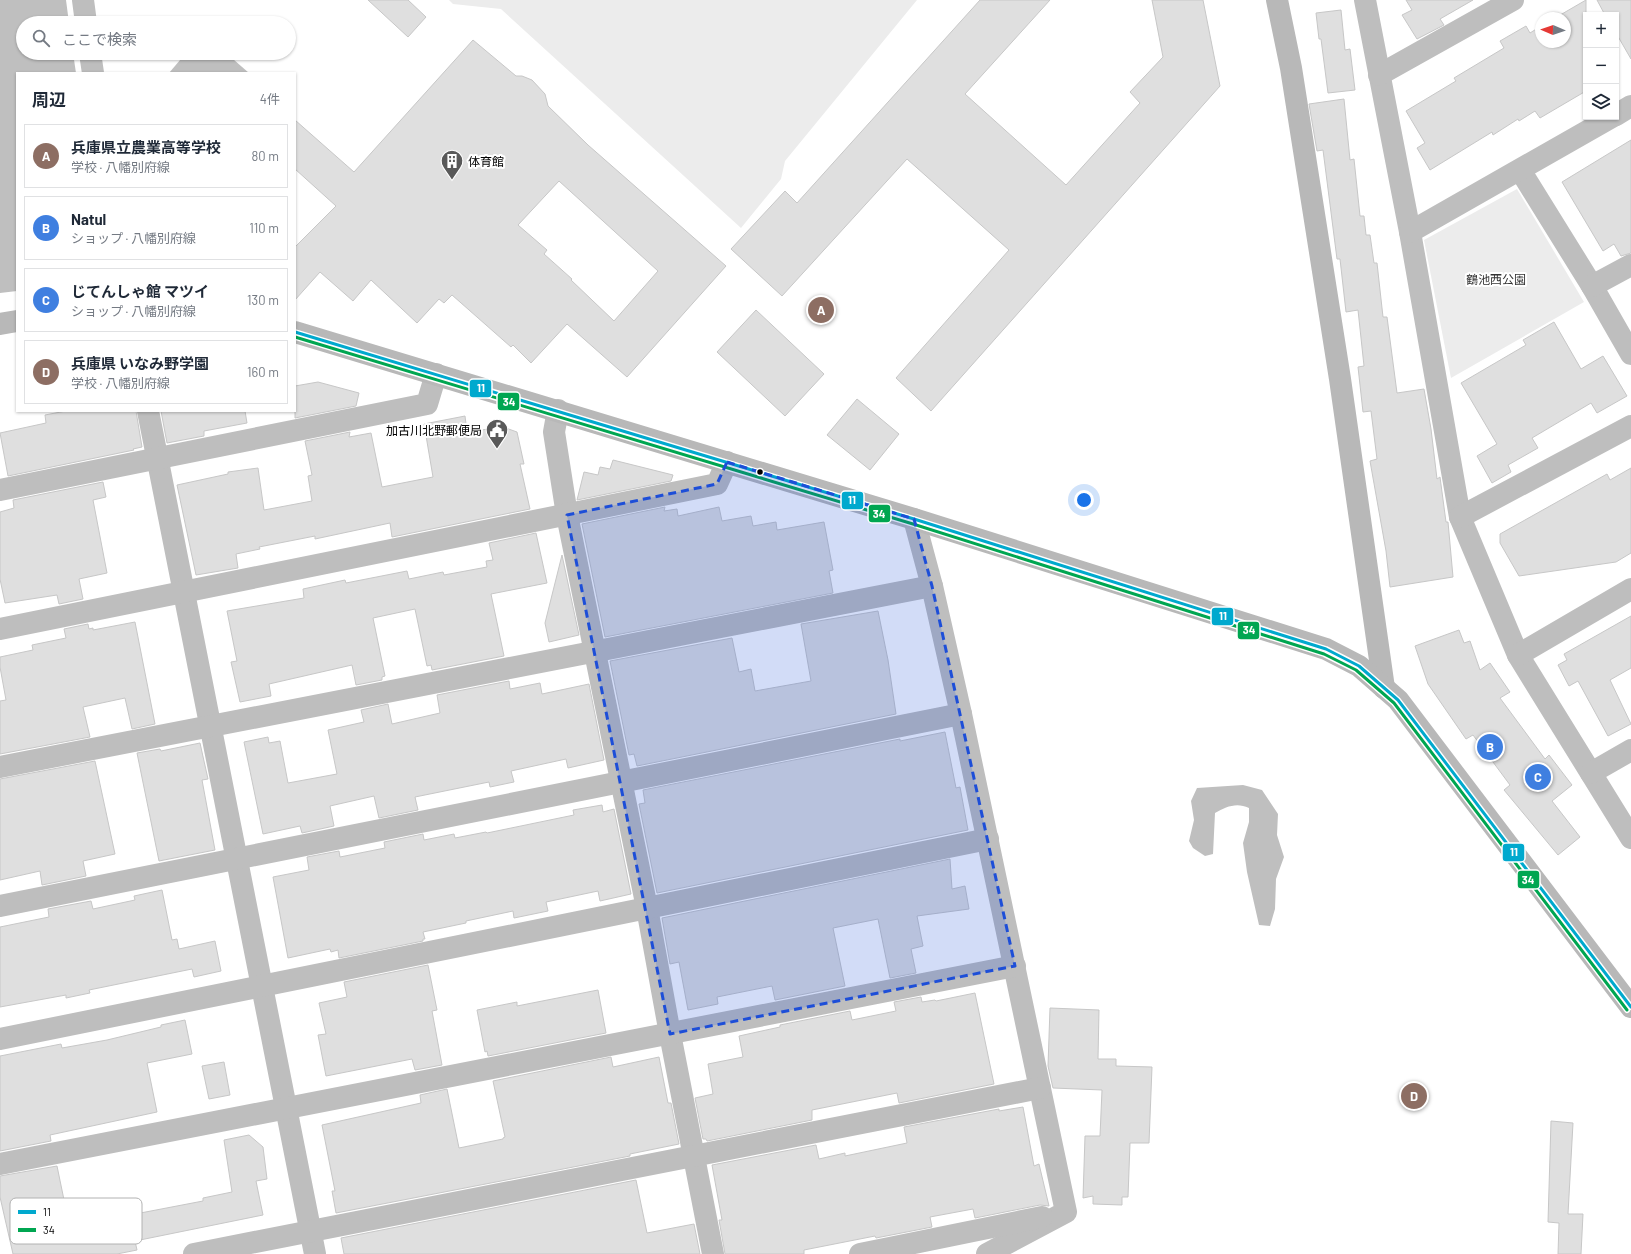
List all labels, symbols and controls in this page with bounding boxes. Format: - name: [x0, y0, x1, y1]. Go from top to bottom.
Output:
- north arrow: [1535, 12, 1571, 48]
- map controls: [1583, 12, 1619, 120]
- button: +: [1583, 12, 1619, 48]
- search box: [16, 16, 296, 60]
- icon: search: [30, 27, 52, 49]
- text: ここで検索: [62, 30, 137, 48]
- button: −: [1583, 48, 1619, 84]
- button: layers: [1583, 84, 1619, 120]
- text: 周辺: [32, 89, 66, 109]
- text: 4件: [260, 91, 280, 107]
- text: 兵庫県立農業高等学校: [71, 138, 221, 156]
- text: A: [42, 148, 50, 164]
- text: 80 m: [252, 148, 279, 164]
- building icon: 体育館: [439, 148, 465, 181]
- place label: 体育館: [468, 154, 504, 168]
- text: 学校 · 八幡別府線: [71, 159, 170, 175]
- text: Natul: [71, 210, 106, 228]
- text: B: [42, 220, 50, 236]
- text: 110 m: [249, 220, 279, 236]
- text: ショップ · 八幡別府線: [71, 230, 196, 246]
- park label: 鶴池西公園: [1466, 272, 1526, 286]
- text: じてんしゃ館 マツイ: [71, 282, 209, 300]
- text: C: [42, 292, 50, 308]
- text: 130 m: [247, 292, 279, 308]
- pin: A: [808, 295, 834, 325]
- text: ショップ · 八幡別府線: [71, 303, 196, 319]
- text: 兵庫県 いなみ野学園: [71, 354, 209, 372]
- text: D: [42, 364, 50, 380]
- text: 160 m: [247, 364, 279, 380]
- text: 学校 · 八幡別府線: [71, 375, 170, 391]
- line badge: 11: [469, 379, 492, 398]
- text: 11: [477, 381, 485, 394]
- line badge: 34: [497, 392, 520, 411]
- text: 34: [503, 395, 516, 408]
- public building icon: 加古川北野郵便局: [484, 417, 510, 450]
- place label: 加古川北野郵便局: [386, 423, 482, 437]
- unlabelled marker: [755, 467, 765, 477]
- your location: [1074, 490, 1094, 510]
- line badge: 11: [841, 491, 864, 510]
- text: 11: [848, 493, 856, 506]
- line badge: 34: [868, 504, 891, 523]
- text: 34: [873, 507, 886, 520]
- line badge: 11: [1211, 607, 1234, 626]
- text: 11: [1219, 609, 1227, 622]
- line badge: 34: [1237, 621, 1260, 640]
- text: 34: [1243, 623, 1256, 636]
- pin: B: [1477, 732, 1503, 762]
- pin: C: [1525, 762, 1551, 792]
- line badge: 11: [1502, 843, 1525, 862]
- text: 11: [1510, 845, 1518, 858]
- line badge: 34: [1517, 870, 1540, 889]
- text: 34: [1522, 873, 1535, 886]
- pin: D: [1401, 1081, 1427, 1111]
- legend: [10, 1198, 142, 1244]
- text: 11: [43, 1205, 51, 1218]
- text: 34: [43, 1223, 55, 1236]

